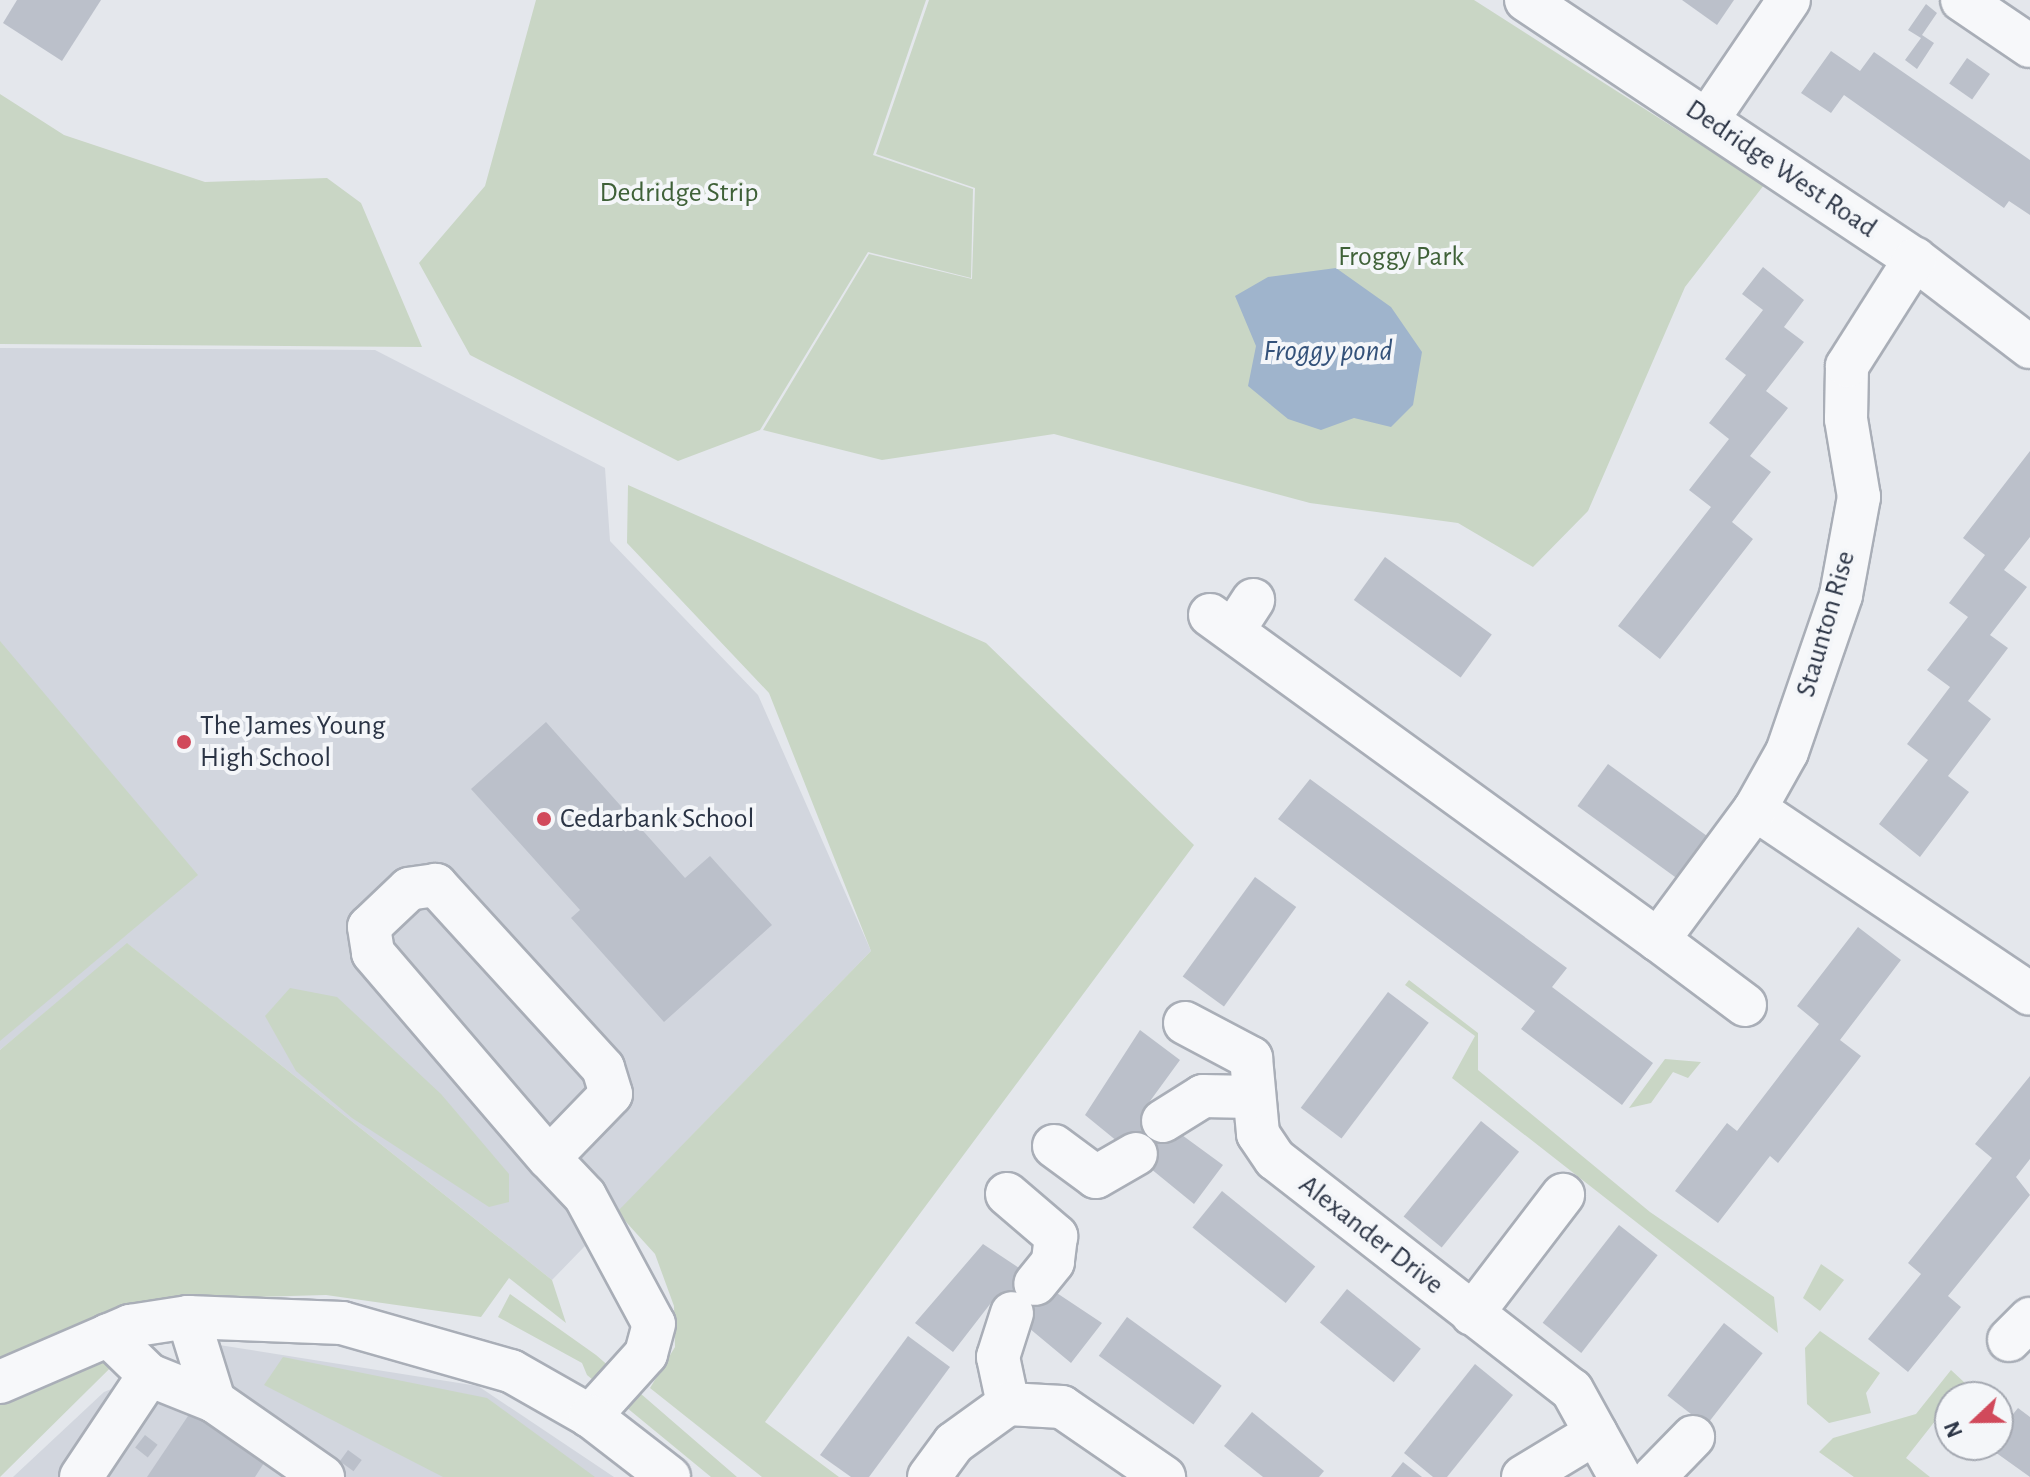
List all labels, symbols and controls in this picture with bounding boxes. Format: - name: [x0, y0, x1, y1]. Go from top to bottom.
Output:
- street label: Dedridge West Road: [1679, 93, 1883, 245]
- park label: Dedridge Strip: [599, 176, 759, 210]
- park label: Froggy Park: [1338, 240, 1464, 274]
- water label: Froggy pond: [1263, 333, 1393, 369]
- street label: Staunton Rise: [1789, 547, 1863, 701]
- place label: The James Young High School: [200, 709, 385, 775]
- marker: The James Young High School: [175, 733, 193, 751]
- place label: Cedarbank School: [560, 802, 754, 836]
- marker: Cedarbank School: [535, 810, 553, 828]
- street label: Alexander Drive: [1292, 1168, 1450, 1302]
- north arrow: [1934, 1381, 2014, 1461]
- text: N: [1941, 1418, 1967, 1440]

